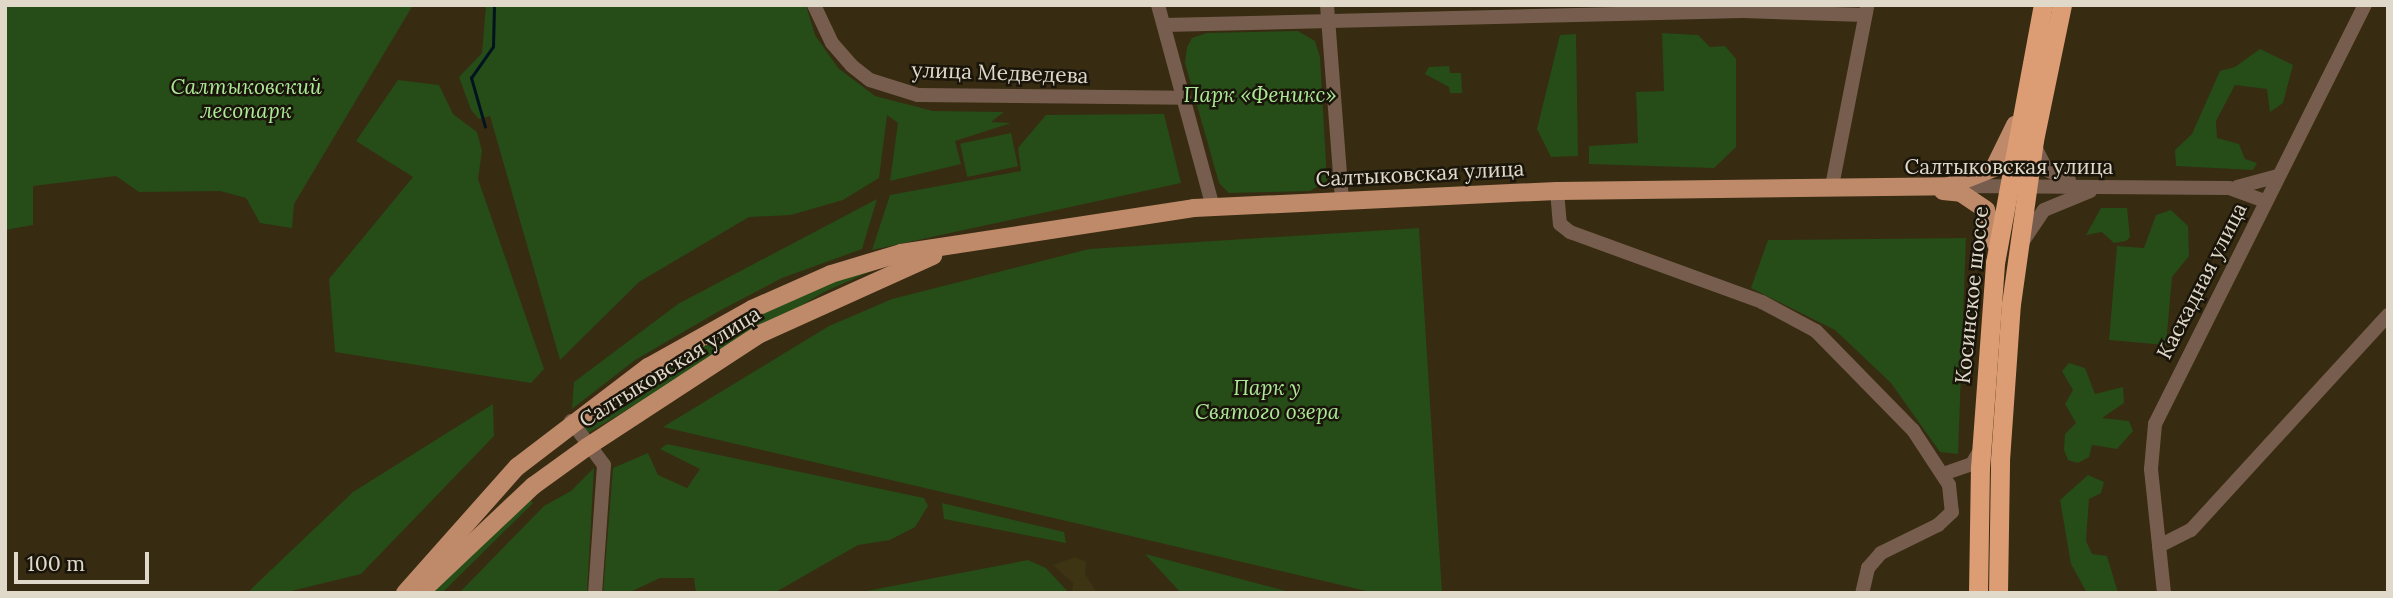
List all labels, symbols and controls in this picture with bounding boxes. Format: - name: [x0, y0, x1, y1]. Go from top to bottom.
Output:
- street label: улица Медведева: [911, 57, 1089, 89]
- park label: Салтыковский лесопарк: [170, 74, 322, 124]
- park label: Парк «Феникс»: [1184, 82, 1336, 108]
- street label: Салтыковская улица: [1905, 154, 2113, 180]
- street label: Салтыковская улица: [1315, 156, 1525, 192]
- street label: Каскадная улица: [2152, 199, 2252, 363]
- street label: Косинское шоссе: [1950, 205, 1994, 385]
- street label: Салтыковская улица: [575, 301, 765, 433]
- park label: Парк у Святого озера: [1195, 375, 1339, 425]
- scale bar: [18, 538, 152, 582]
- text: 100 m: [27, 550, 85, 577]

